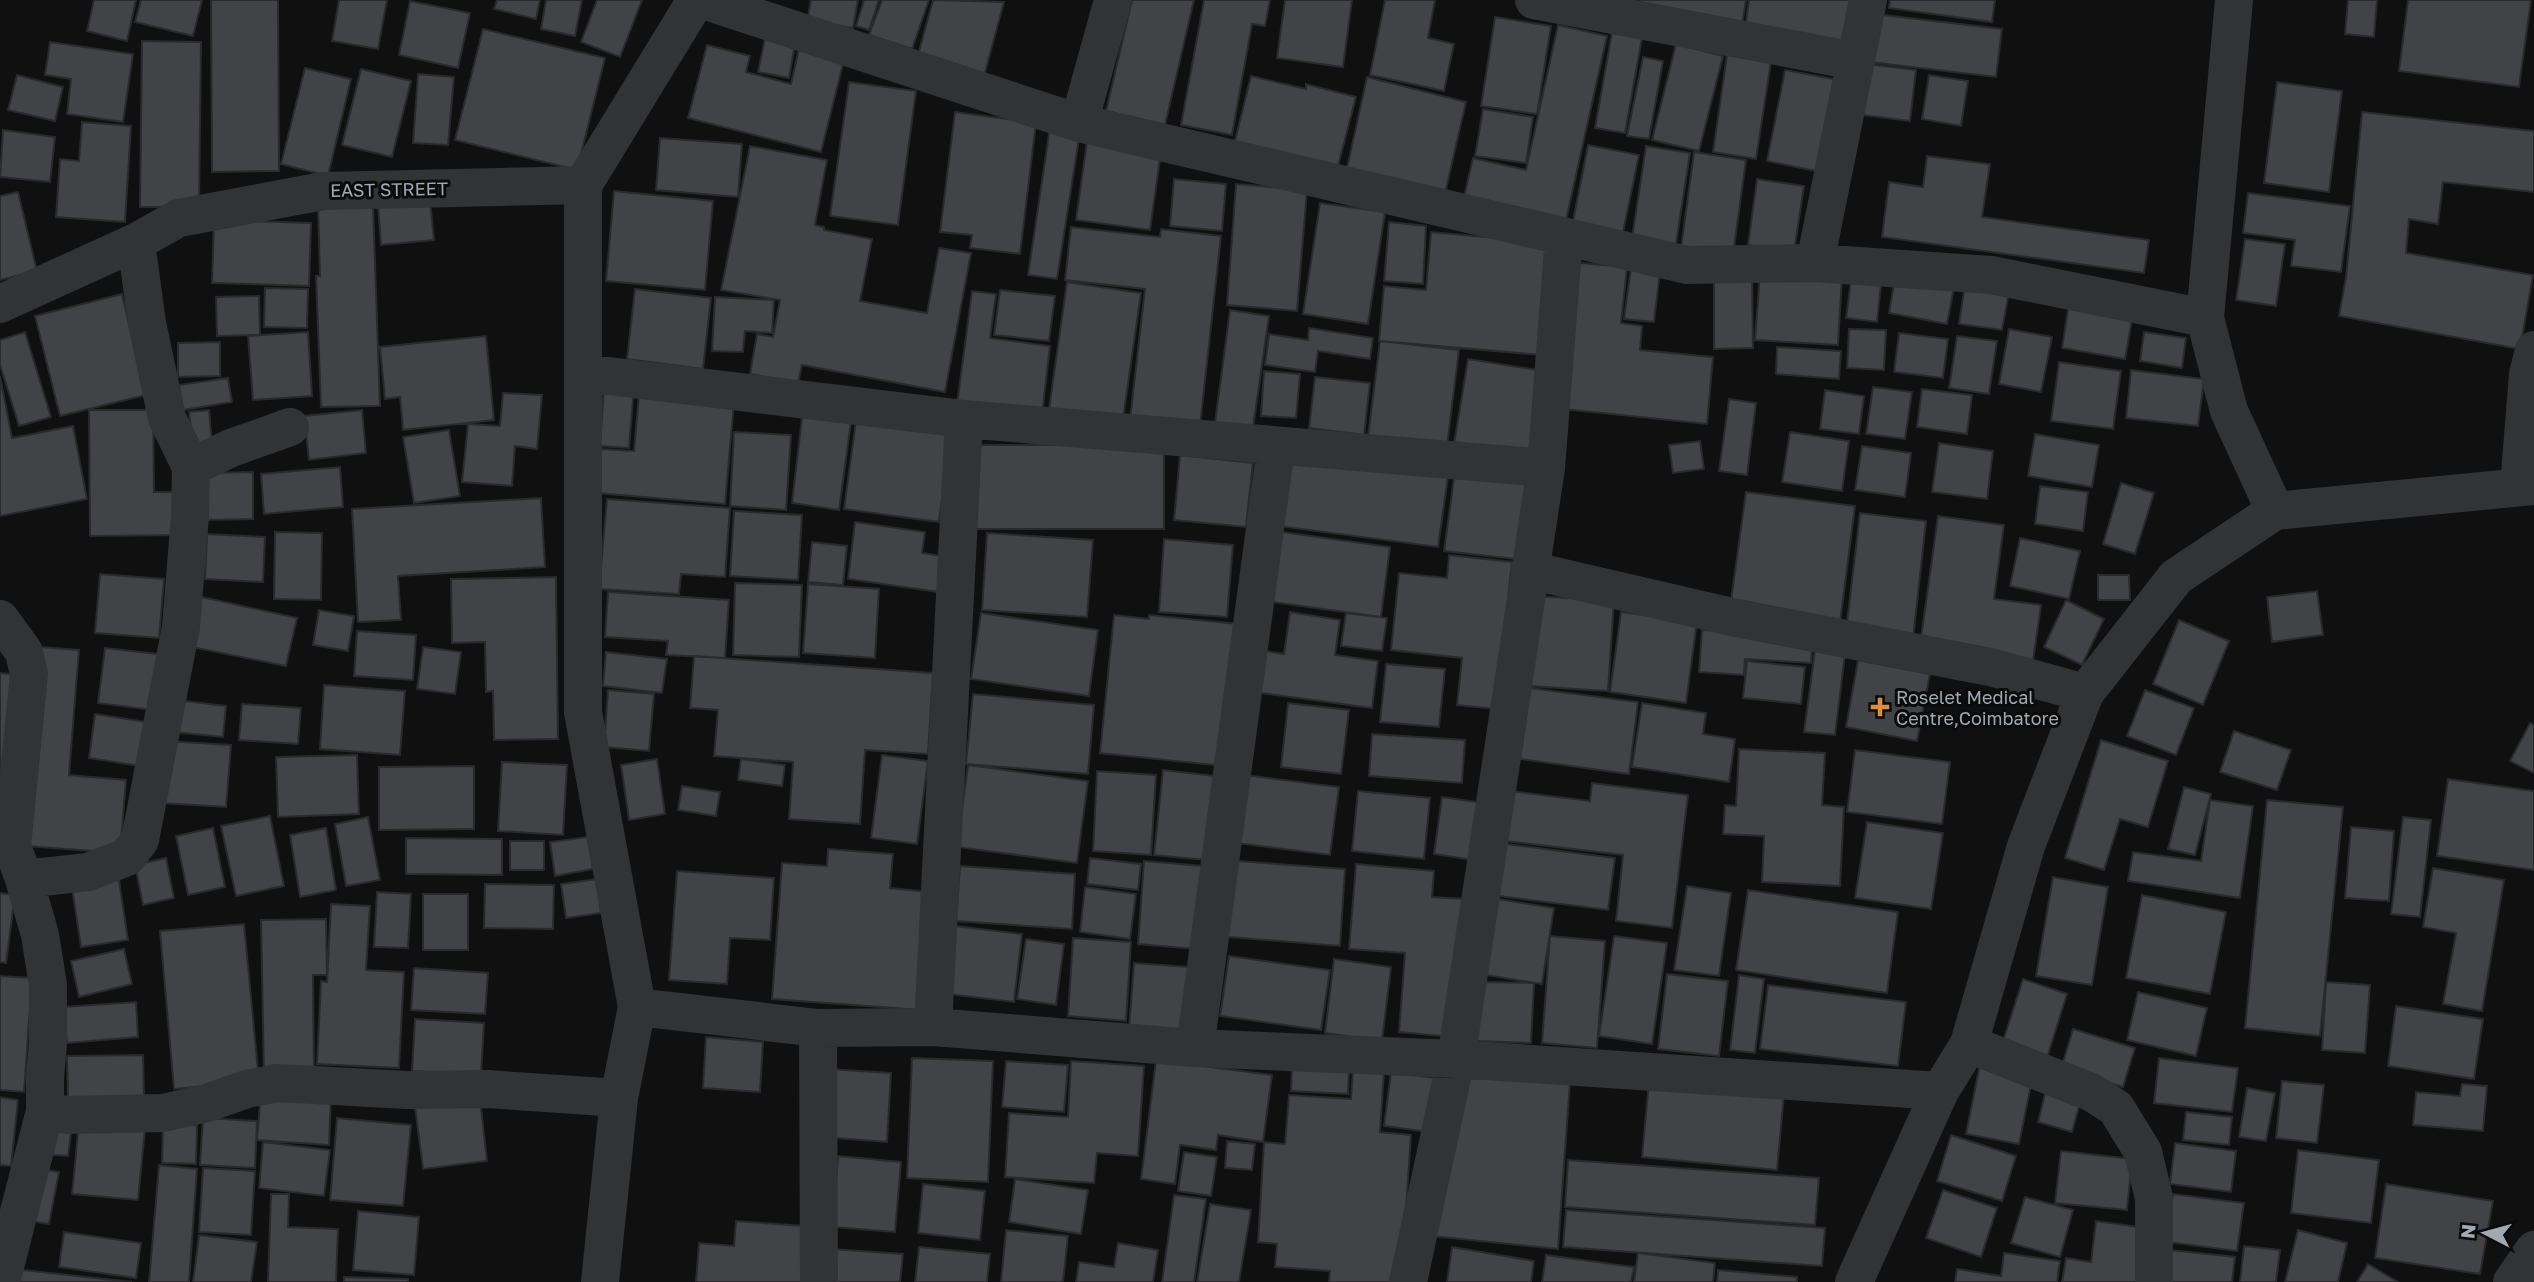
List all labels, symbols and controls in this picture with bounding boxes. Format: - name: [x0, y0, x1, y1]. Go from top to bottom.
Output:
- street label: EAST STREET: [330, 177, 448, 201]
- place label: Roselet Medical Centre,Coimbatore: [1896, 686, 2059, 729]
- marker: Roselet Medical Centre,Coimbatore: [1870, 697, 1890, 717]
- north arrow: [2450, 1198, 2520, 1268]
- text: N: [2455, 1223, 2480, 1240]

